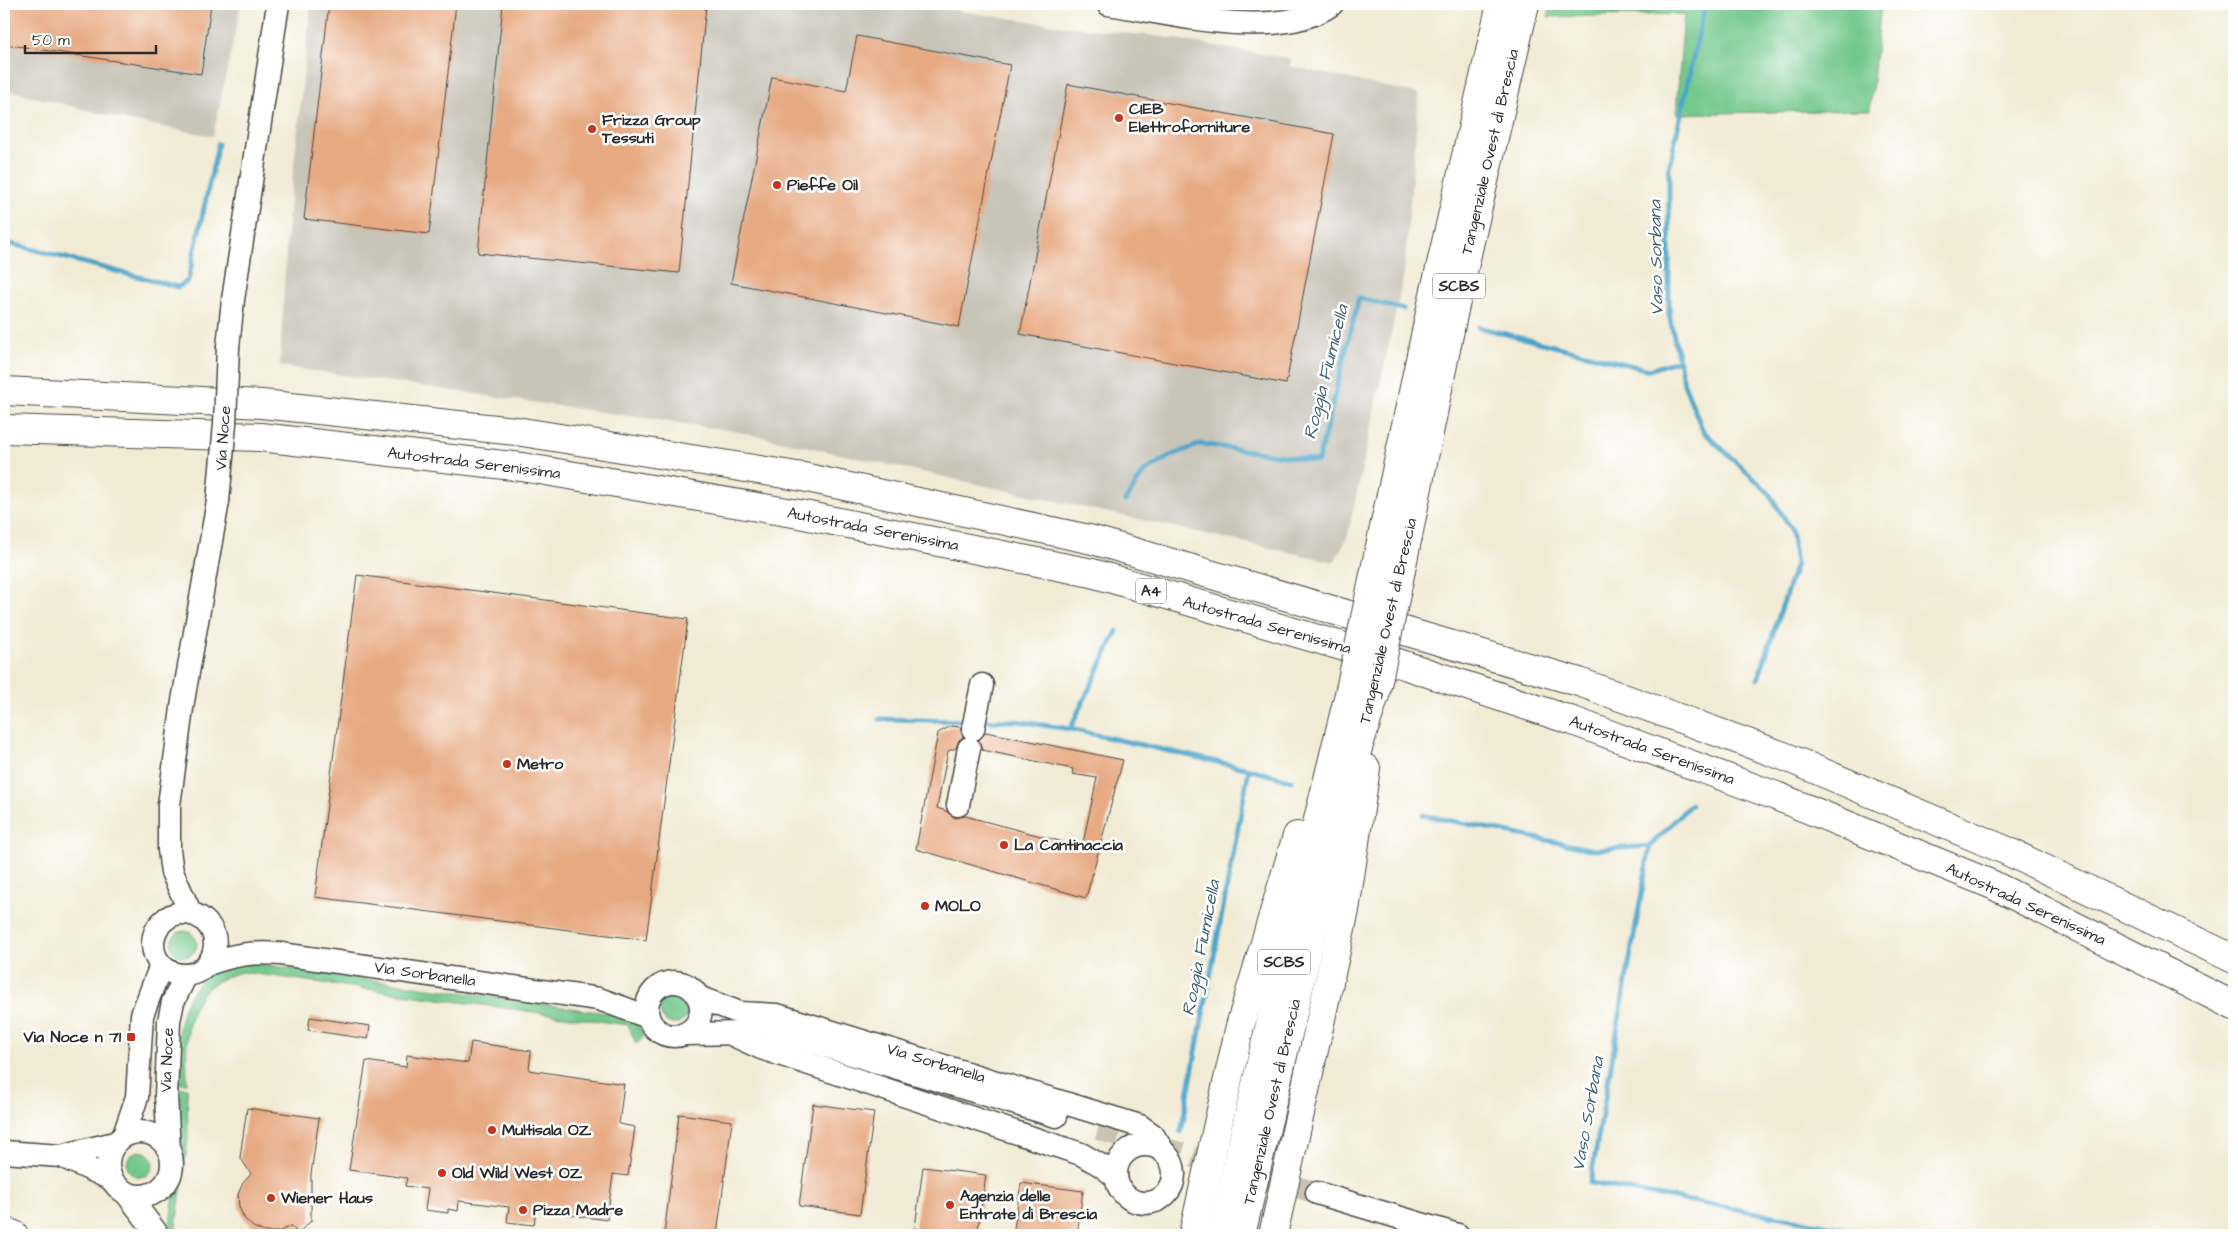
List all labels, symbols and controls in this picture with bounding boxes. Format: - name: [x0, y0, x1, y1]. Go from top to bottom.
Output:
- scale bar: [25, 22, 156, 54]
- text: 50 m: [32, 30, 70, 51]
- street label: Tangenziale Ovest di Brescia: [1456, 47, 1525, 257]
- place label: CIEB Elettroforniture: [1129, 98, 1251, 138]
- place label: Frizza Group Tessuti: [601, 109, 701, 149]
- marker: CIEB Elettroforniture: [1113, 112, 1125, 124]
- marker: Frizza Group Tessuti: [586, 123, 598, 135]
- place label: Pieffe Oil: [787, 174, 858, 196]
- marker: Pieffe Oil: [771, 179, 783, 191]
- water label: Vaso Sorbana: [1642, 199, 1670, 316]
- road number: SCBS: [1433, 274, 1485, 298]
- water label: Roggia Fiumicella: [1297, 301, 1356, 442]
- street label: Via Noce: [210, 405, 236, 471]
- street label: Autostrada Serenissima: [386, 441, 562, 485]
- street label: Autostrada Serenissima: [786, 502, 960, 556]
- street label: Tangenziale Ovest di Brescia: [1354, 516, 1423, 726]
- road number: A4: [1136, 578, 1166, 604]
- street label: Autostrada Serenissima: [1180, 590, 1354, 660]
- street label: Autostrada Serenissima: [1566, 710, 1738, 790]
- place label: Metro: [517, 753, 564, 775]
- marker: Metro: [501, 758, 513, 770]
- place label: La Cantinaccia: [1014, 834, 1124, 856]
- marker: La Cantinaccia: [998, 839, 1010, 851]
- street label: Autostrada Serenissima: [1943, 857, 2109, 951]
- water label: Roggia Fiumicella: [1176, 877, 1228, 1018]
- place label: MOLO: [935, 895, 981, 917]
- marker: MOLO: [919, 900, 931, 912]
- road number: SCBS: [1258, 950, 1310, 974]
- street label: Via Sorbanella: [373, 956, 477, 992]
- street label: Tangenziale Ovest di Brescia: [1238, 997, 1307, 1207]
- place label: Via Noce n 71: [22, 1026, 122, 1048]
- street label: Via Noce: [155, 1027, 179, 1093]
- marker: Via Noce n 71: [125, 1031, 137, 1043]
- street label: Via Sorbanella: [884, 1038, 988, 1088]
- water label: Vaso Sorbana: [1566, 1054, 1611, 1173]
- place label: Multisala OZ: [502, 1119, 592, 1141]
- marker: Multisala OZ: [486, 1124, 498, 1136]
- place label: Old Wild West OZ: [452, 1162, 583, 1184]
- marker: Old Wild West OZ: [436, 1167, 448, 1179]
- place label: Agenzia delle Entrate di Brescia: [960, 1185, 1098, 1225]
- place label: Wiener Haus: [280, 1187, 373, 1209]
- marker: Wiener Haus: [265, 1192, 277, 1204]
- place label: Pizza Madre: [533, 1199, 623, 1221]
- marker: Agenzia delle Entrate di Brescia: [944, 1199, 956, 1211]
- marker: Pizza Madre: [517, 1204, 529, 1216]

